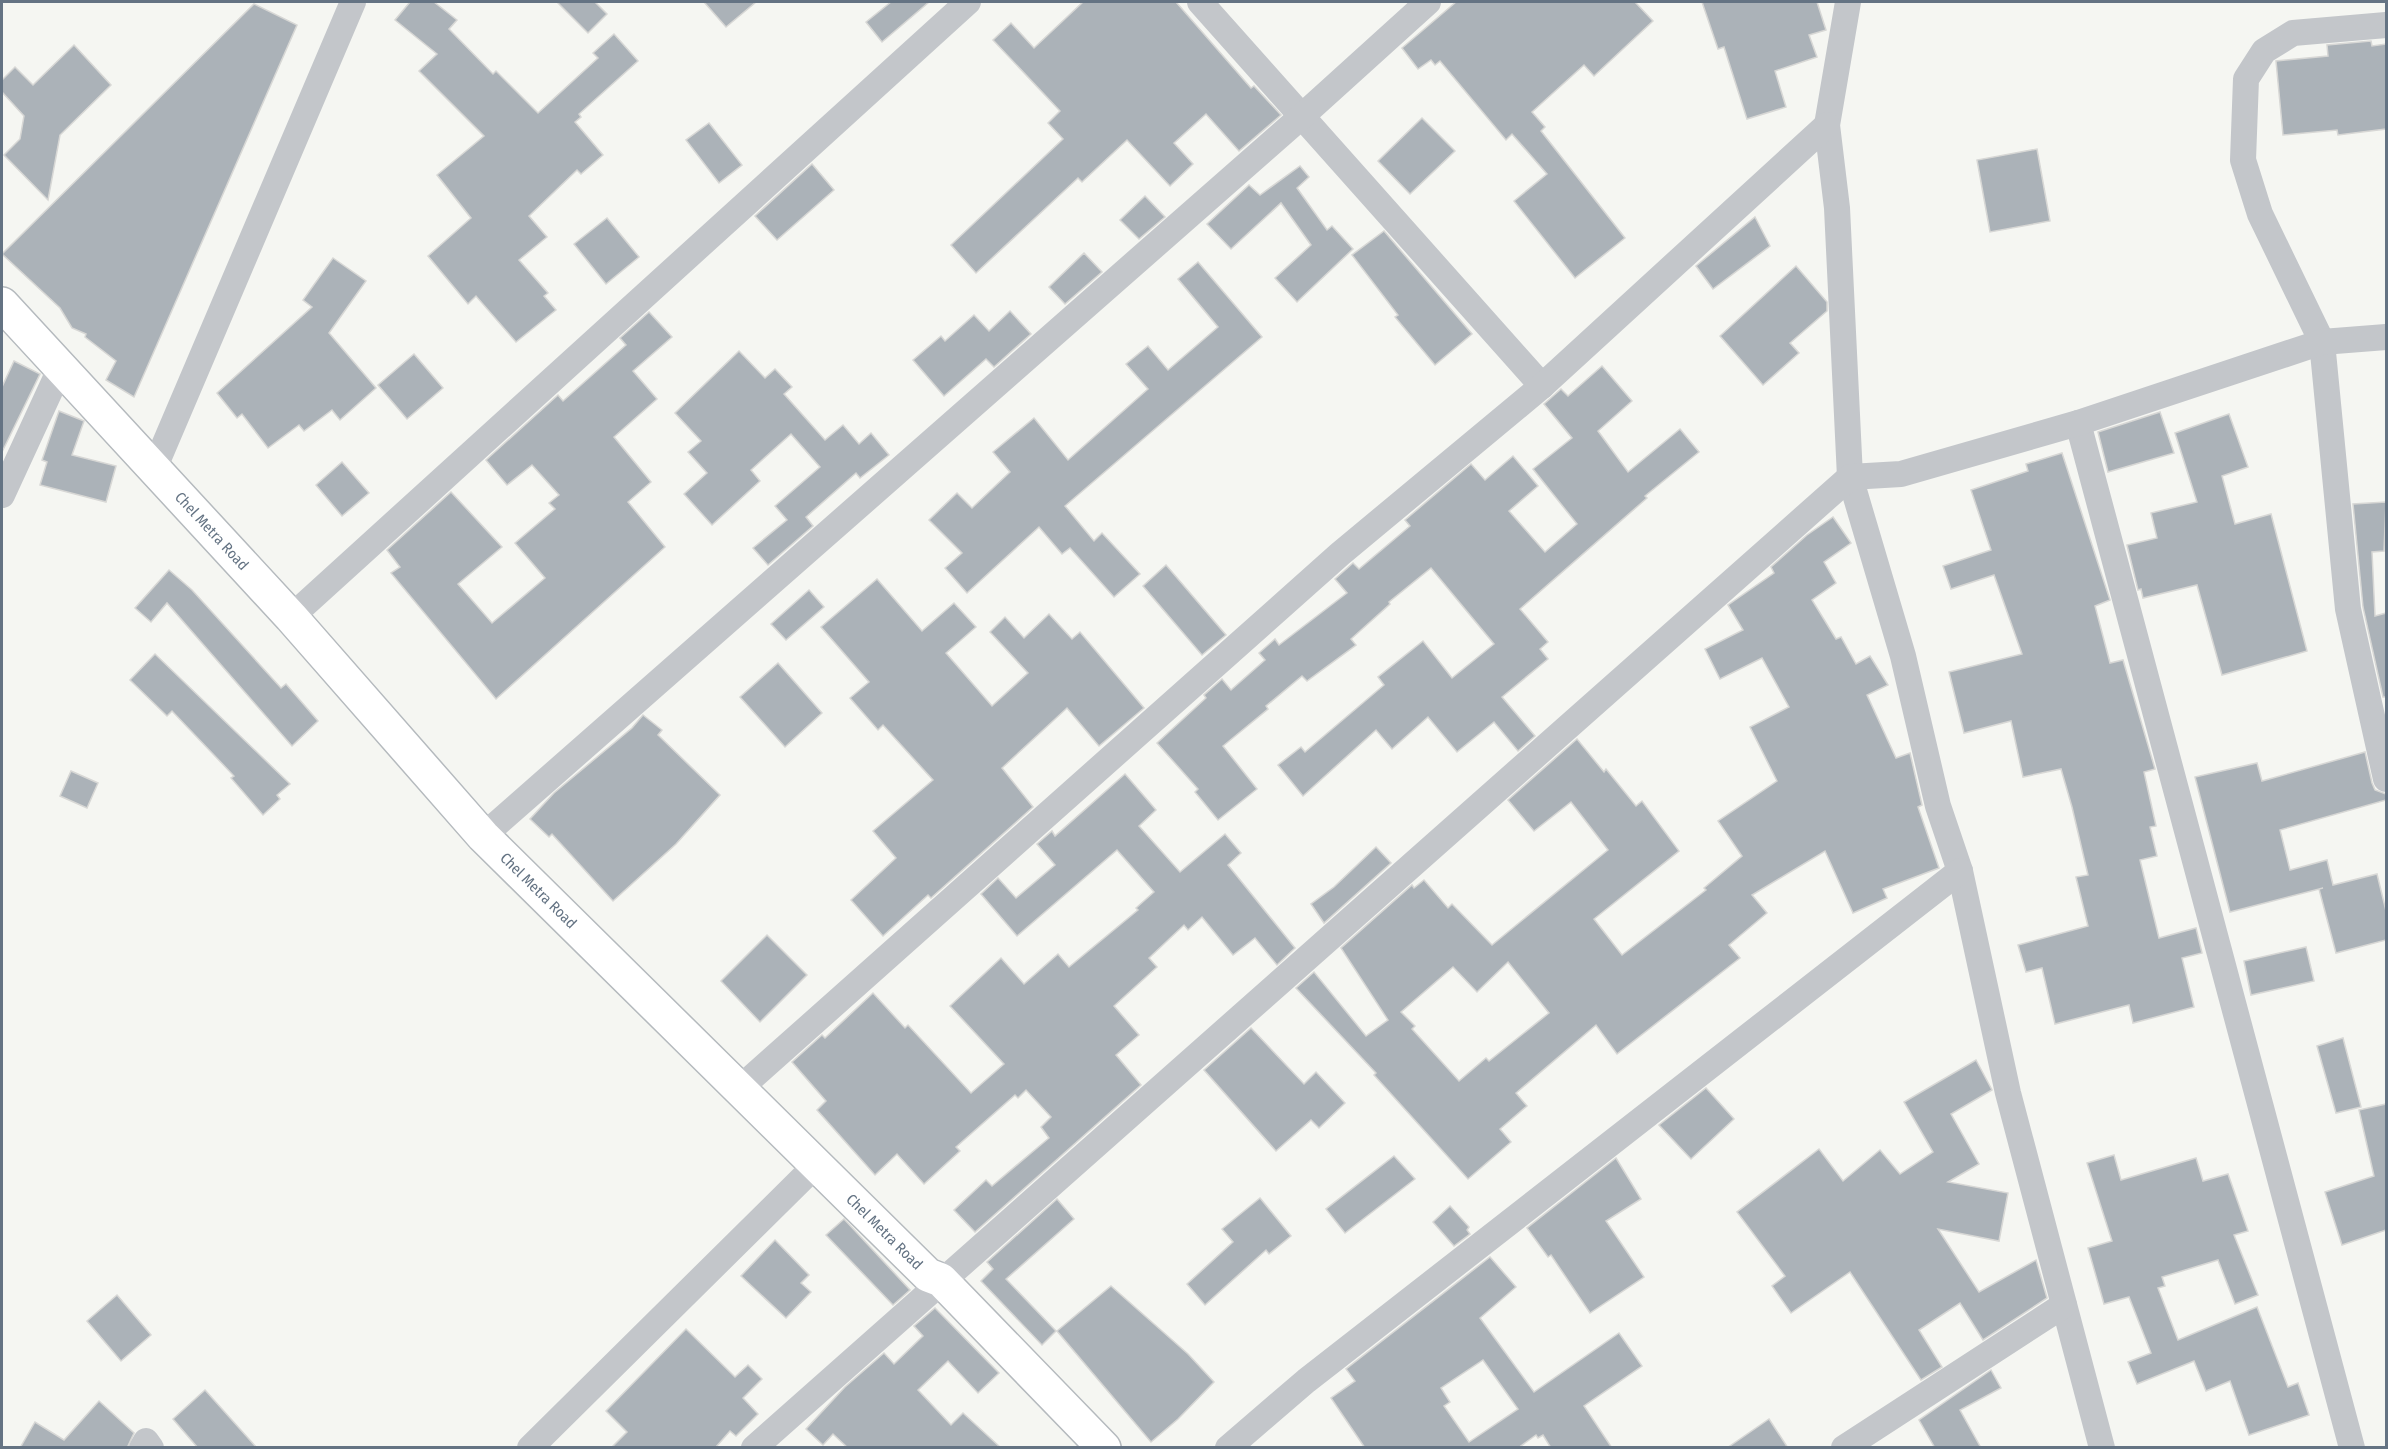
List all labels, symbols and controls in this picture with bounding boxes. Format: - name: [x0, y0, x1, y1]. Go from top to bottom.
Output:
- street label: Chel Metra Road: [171, 488, 252, 574]
- street label: Chel Metra Road: [496, 849, 580, 932]
- street label: Chel Metra Road: [842, 1190, 926, 1273]

